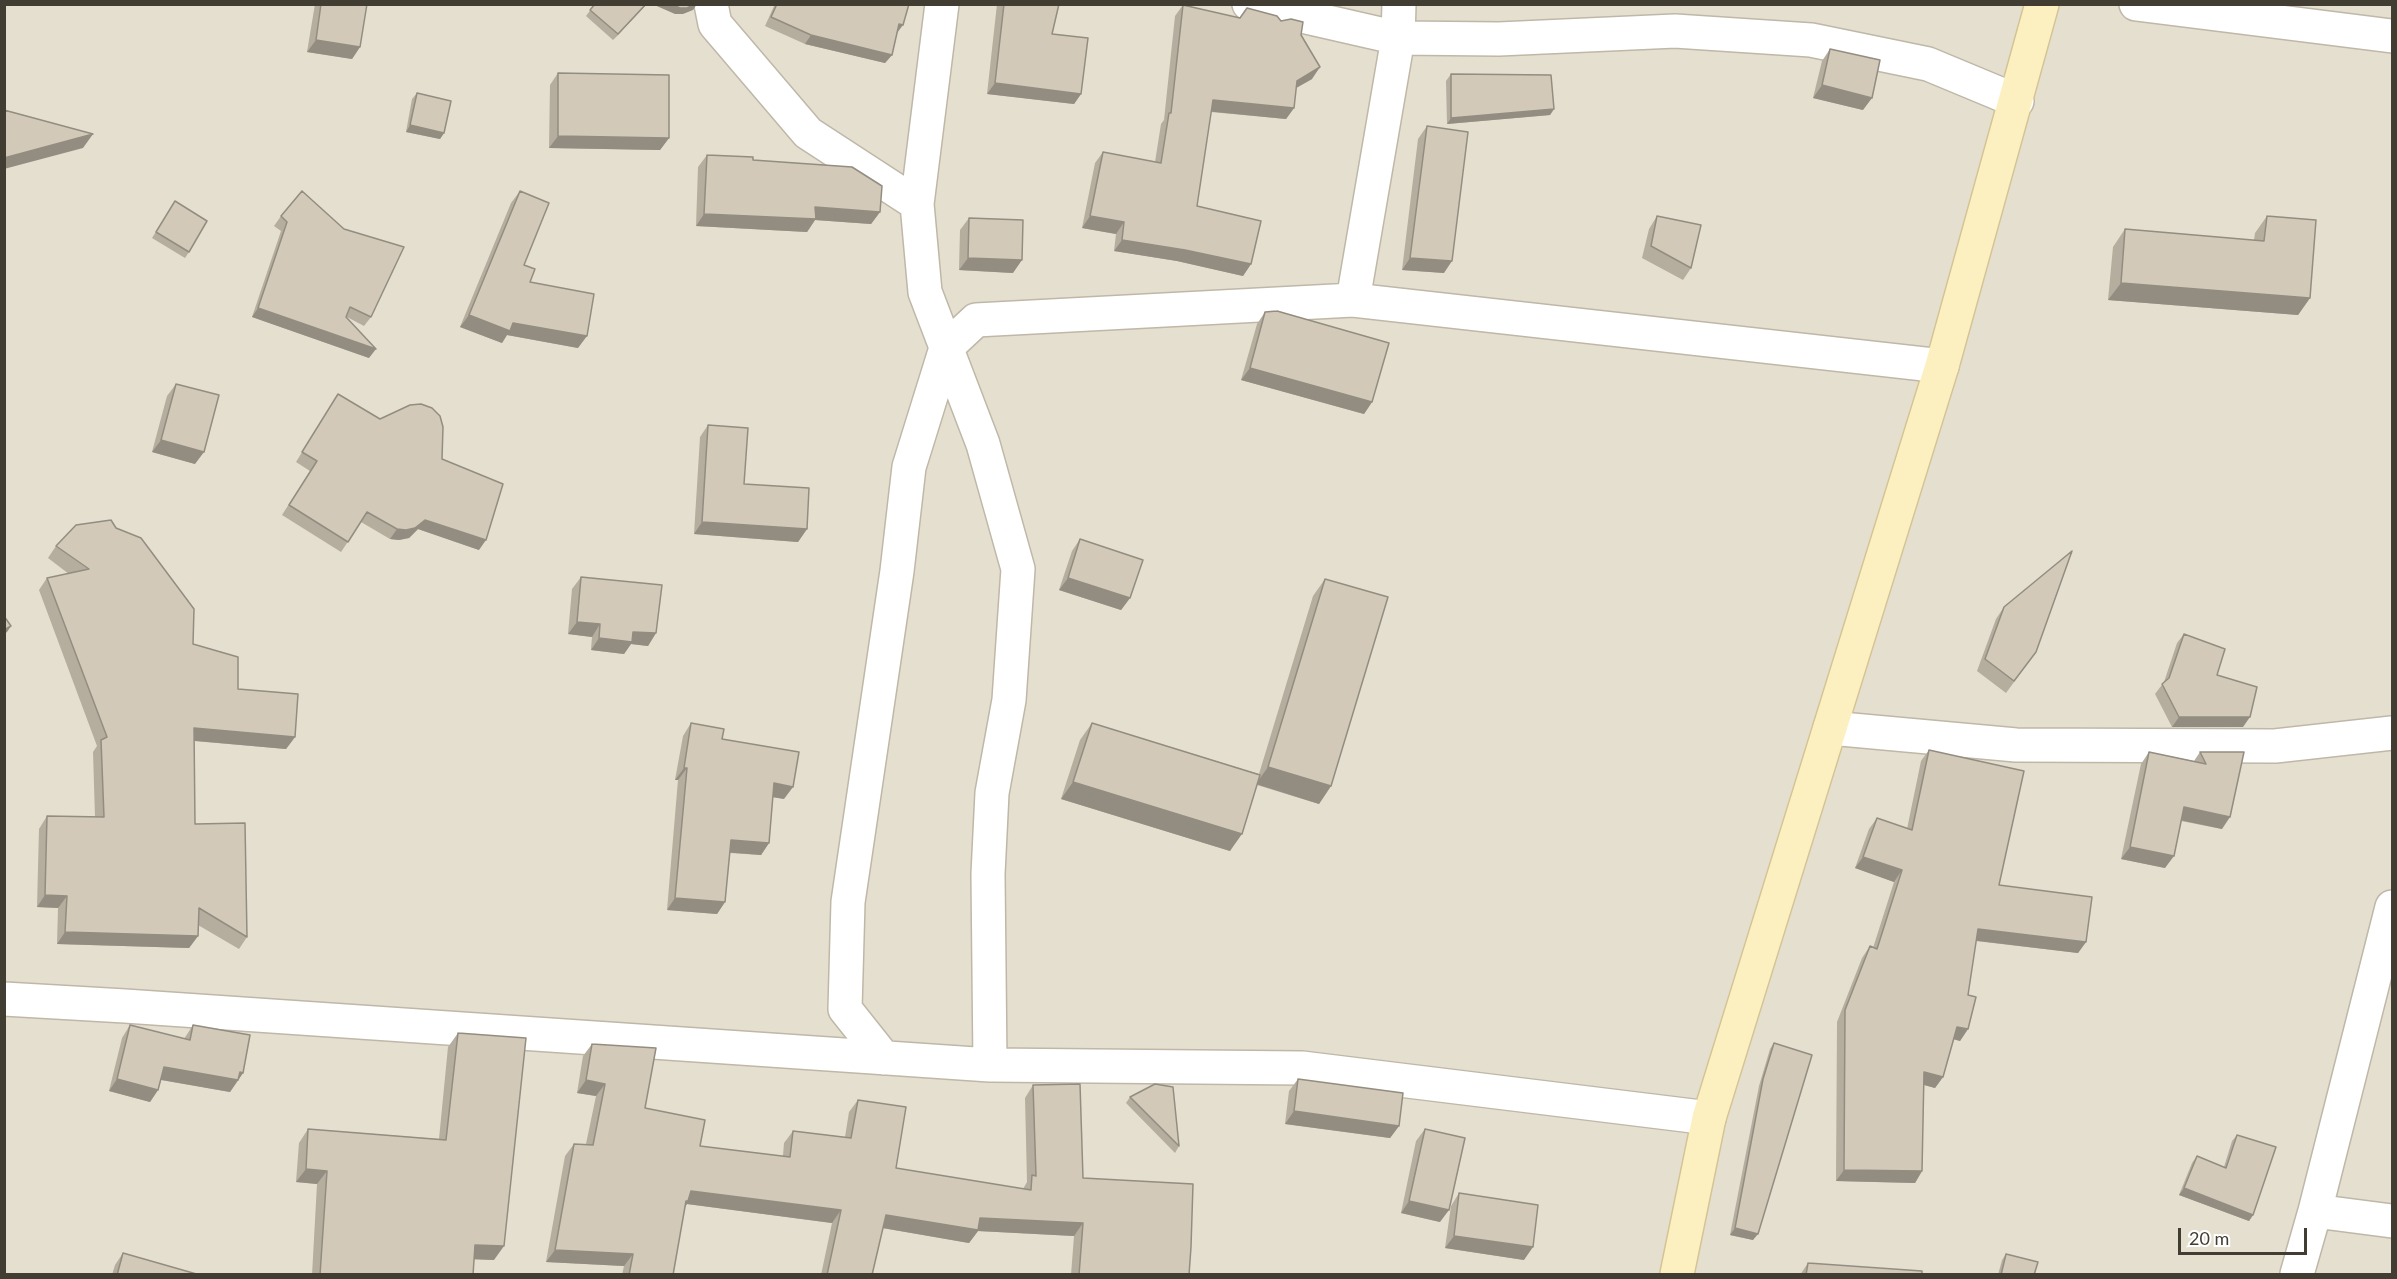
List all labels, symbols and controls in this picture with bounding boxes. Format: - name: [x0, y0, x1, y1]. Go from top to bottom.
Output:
- scale bar: [2181, 1216, 2310, 1254]
- text: 20 m: [2189, 1227, 2229, 1249]

